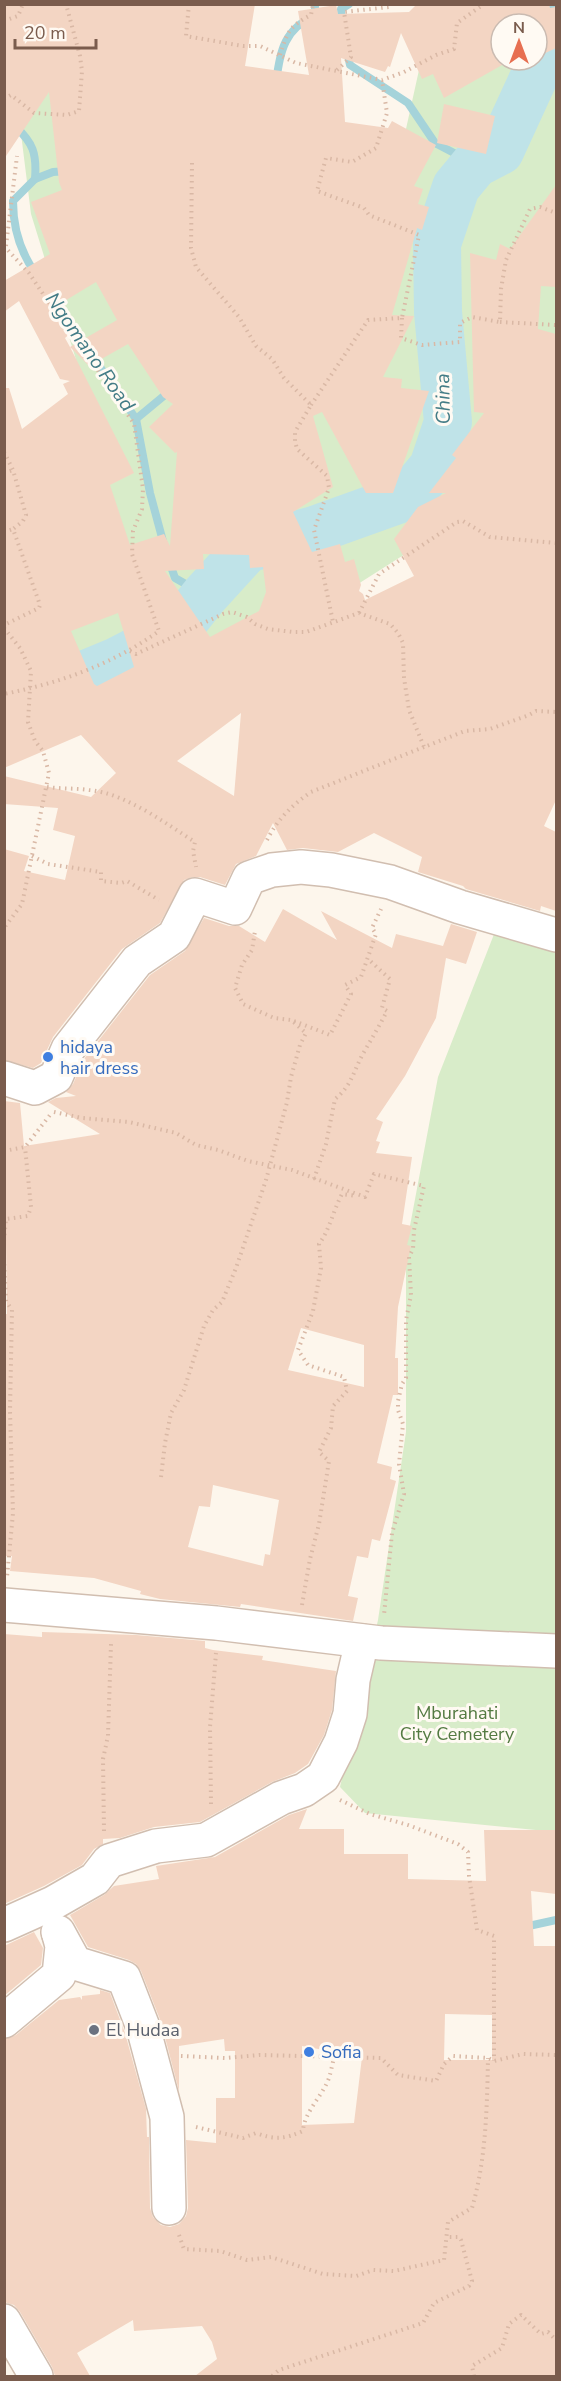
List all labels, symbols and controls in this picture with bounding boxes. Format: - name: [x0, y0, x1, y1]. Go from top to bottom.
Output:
- scale bar: [15, 12, 96, 50]
- north arrow: [489, 12, 549, 72]
- text: N: [513, 17, 525, 39]
- text: 20 m: [24, 21, 66, 45]
- water label: Ngomano Road: [39, 287, 141, 417]
- water label: China: [429, 373, 457, 425]
- place label: hidaya hair dress: [60, 1035, 139, 1080]
- marker: hidaya hair dress: [41, 1050, 55, 1064]
- park label: Mburahati City Cemetery: [400, 1701, 515, 1746]
- place label: El Hudaa: [106, 2018, 180, 2042]
- marker: El Hudaa: [87, 2023, 101, 2037]
- place label: Sofia: [321, 2040, 362, 2064]
- marker: Sofia: [302, 2045, 316, 2059]

